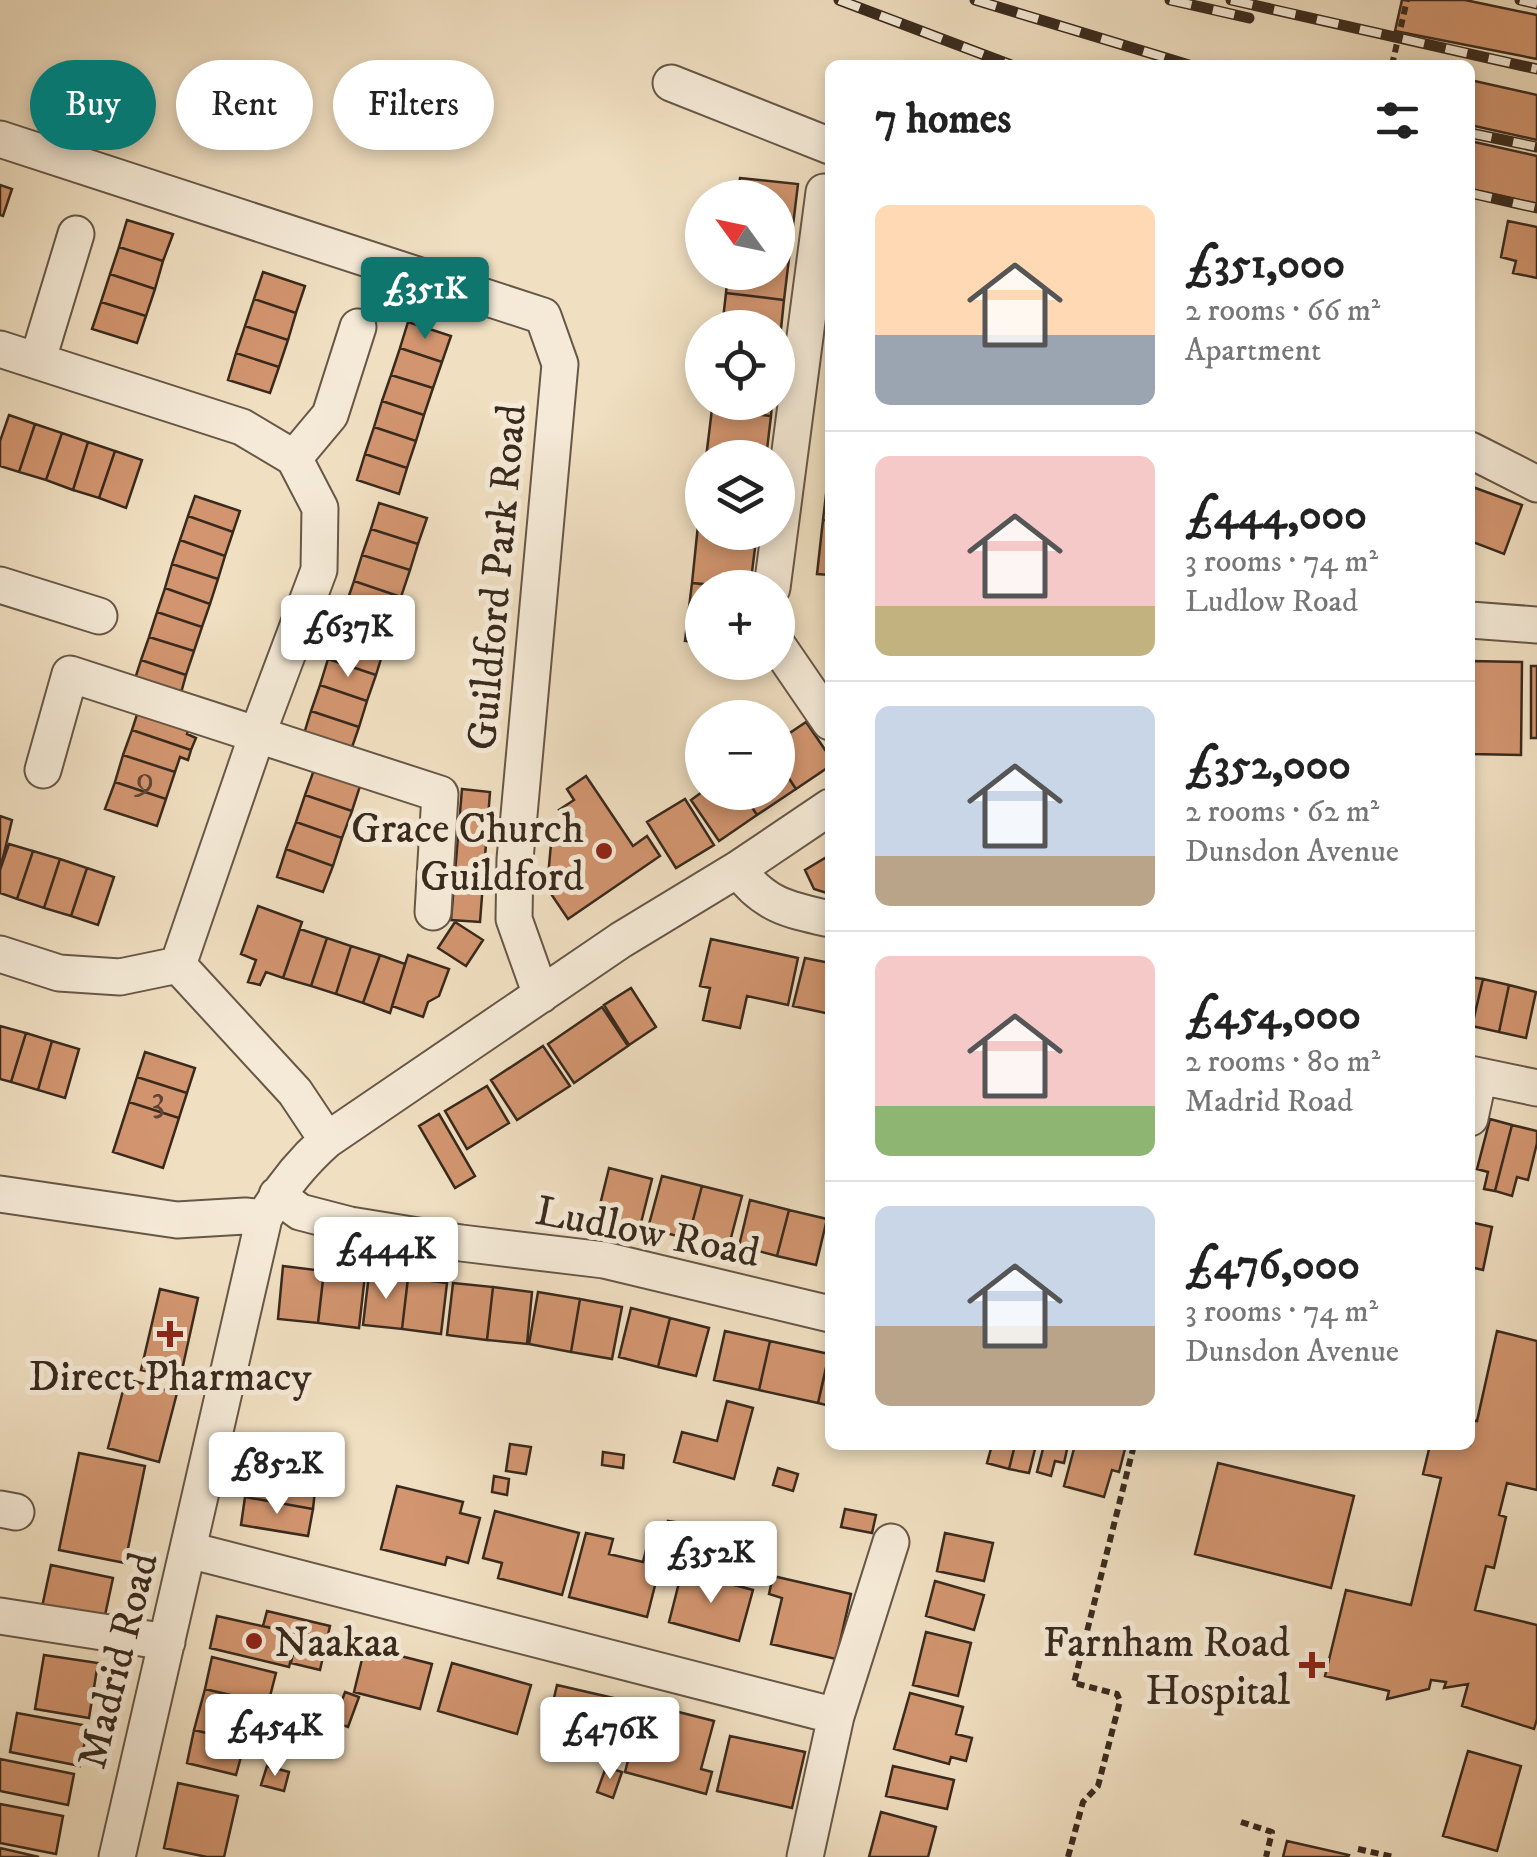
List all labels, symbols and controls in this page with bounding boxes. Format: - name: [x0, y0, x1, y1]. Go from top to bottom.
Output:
- chip: Buy: [30, 60, 156, 150]
- chip: Rent: [176, 60, 313, 150]
- chip: Filters: [333, 60, 494, 150]
- icon: filters: [1370, 93, 1425, 148]
- text: 7 homes: [875, 94, 1011, 146]
- north arrow: [685, 180, 795, 290]
- map controls: [685, 180, 795, 810]
- text: £351,000: [1185, 239, 1345, 291]
- icon: home: [955, 245, 1075, 365]
- pin: £351K: [355, 257, 495, 342]
- text: £351K: [383, 269, 467, 309]
- text: 2 rooms · 66 m²: [1185, 291, 1380, 331]
- button: locate: [685, 310, 795, 420]
- text: Apartment: [1185, 331, 1321, 371]
- street label: Guildford Park Road: [457, 402, 539, 753]
- button: layers: [685, 440, 795, 550]
- text: £444,000: [1185, 490, 1367, 542]
- icon: home: [955, 496, 1075, 616]
- text: 3 rooms · 74 m²: [1185, 542, 1378, 582]
- button: +: [685, 570, 795, 680]
- text: Ludlow Road: [1185, 582, 1358, 622]
- pin: £637K: [278, 595, 418, 680]
- text: £637K: [303, 607, 393, 647]
- button: −: [685, 700, 795, 810]
- text: £352,000: [1185, 740, 1351, 792]
- icon: home: [955, 746, 1075, 866]
- house number: 9: [134, 755, 154, 803]
- text: 2 rooms · 62 m²: [1185, 792, 1379, 832]
- place label: Grace Church Guildford: [351, 804, 584, 904]
- text: Dunsdon Avenue: [1185, 832, 1399, 872]
- marker: Grace Church Guildford: [593, 840, 615, 862]
- text: £454,000: [1185, 990, 1361, 1042]
- icon: home: [955, 996, 1075, 1116]
- text: 2 rooms · 80 m²: [1185, 1042, 1380, 1082]
- house number: 3: [151, 1076, 165, 1124]
- text: Madrid Road: [1185, 1082, 1353, 1122]
- street label: Ludlow Road: [531, 1186, 764, 1280]
- pin: £444K: [316, 1217, 456, 1302]
- text: £444K: [336, 1229, 436, 1269]
- text: £476,000: [1185, 1240, 1360, 1292]
- icon: home: [955, 1246, 1075, 1366]
- text: 3 rooms · 74 m²: [1185, 1292, 1378, 1332]
- marker: Direct Pharmacy: [159, 1323, 181, 1345]
- text: Dunsdon Avenue: [1185, 1332, 1399, 1372]
- place label: Direct Pharmacy: [29, 1352, 313, 1404]
- pin: £852K: [207, 1432, 347, 1517]
- text: £852K: [231, 1444, 323, 1484]
- pin: £352K: [641, 1521, 781, 1606]
- text: £352K: [667, 1533, 755, 1573]
- street label: Madrid Road: [67, 1547, 171, 1774]
- place label: Naakaa: [274, 1618, 400, 1670]
- place label: Farnham Road Hospital: [1043, 1618, 1290, 1718]
- marker: Naakaa: [243, 1630, 265, 1652]
- marker: Farnham Road Hospital: [1299, 1652, 1325, 1678]
- pin: £454K: [205, 1694, 345, 1779]
- pin: £476K: [540, 1697, 680, 1782]
- text: £454K: [227, 1706, 323, 1746]
- text: £476K: [562, 1709, 658, 1749]

